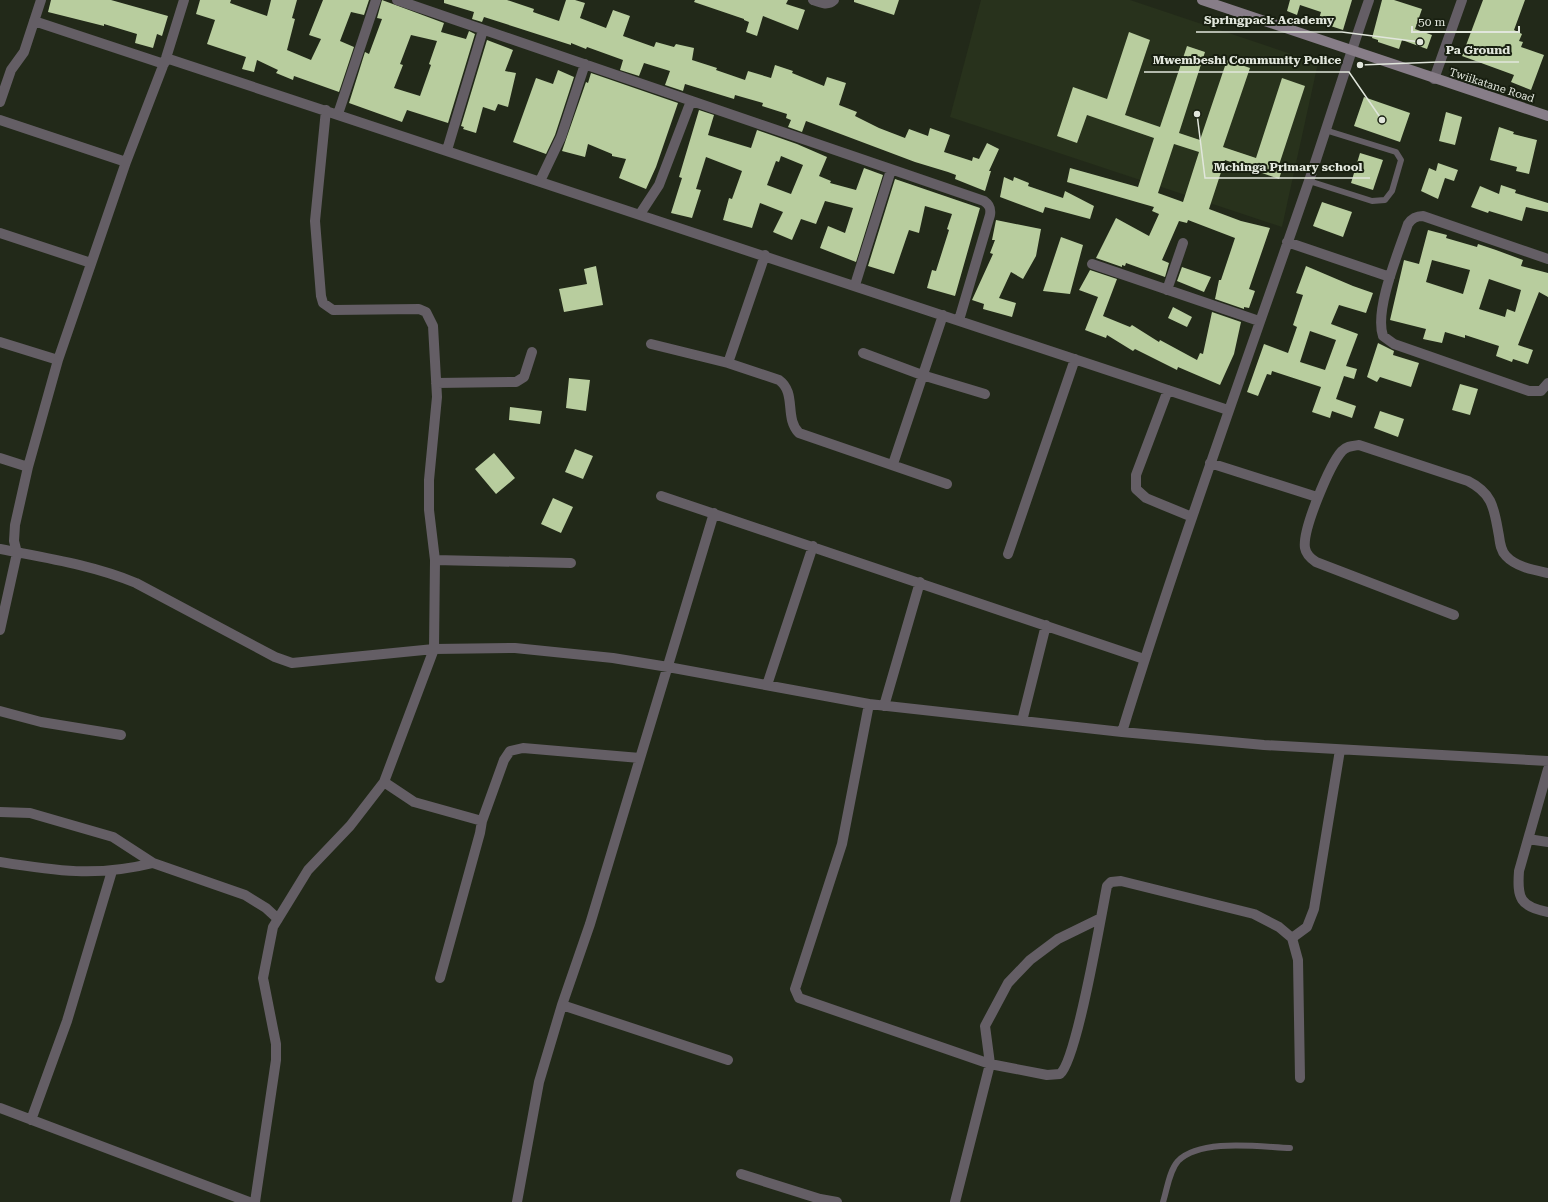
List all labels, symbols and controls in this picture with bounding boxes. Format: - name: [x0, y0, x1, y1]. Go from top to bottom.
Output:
- callout: Springpack Academy: [1196, 8, 1342, 32]
- scale bar: [1412, 8, 1519, 34]
- text: Springpack Academy: [1204, 13, 1335, 27]
- text: 50 m: [1418, 15, 1445, 29]
- callout: Pa Ground: [1438, 38, 1519, 62]
- text: Pa Ground: [1446, 43, 1510, 57]
- callout: Mwembeshi Community Police: [1144, 48, 1349, 72]
- text: Mwembeshi Community Police: [1153, 53, 1341, 67]
- street label: Twiikatane Road: [1448, 66, 1536, 105]
- callout: Mchinga Primary school: [1205, 154, 1370, 178]
- text: Mchinga Primary school: [1214, 160, 1362, 174]

